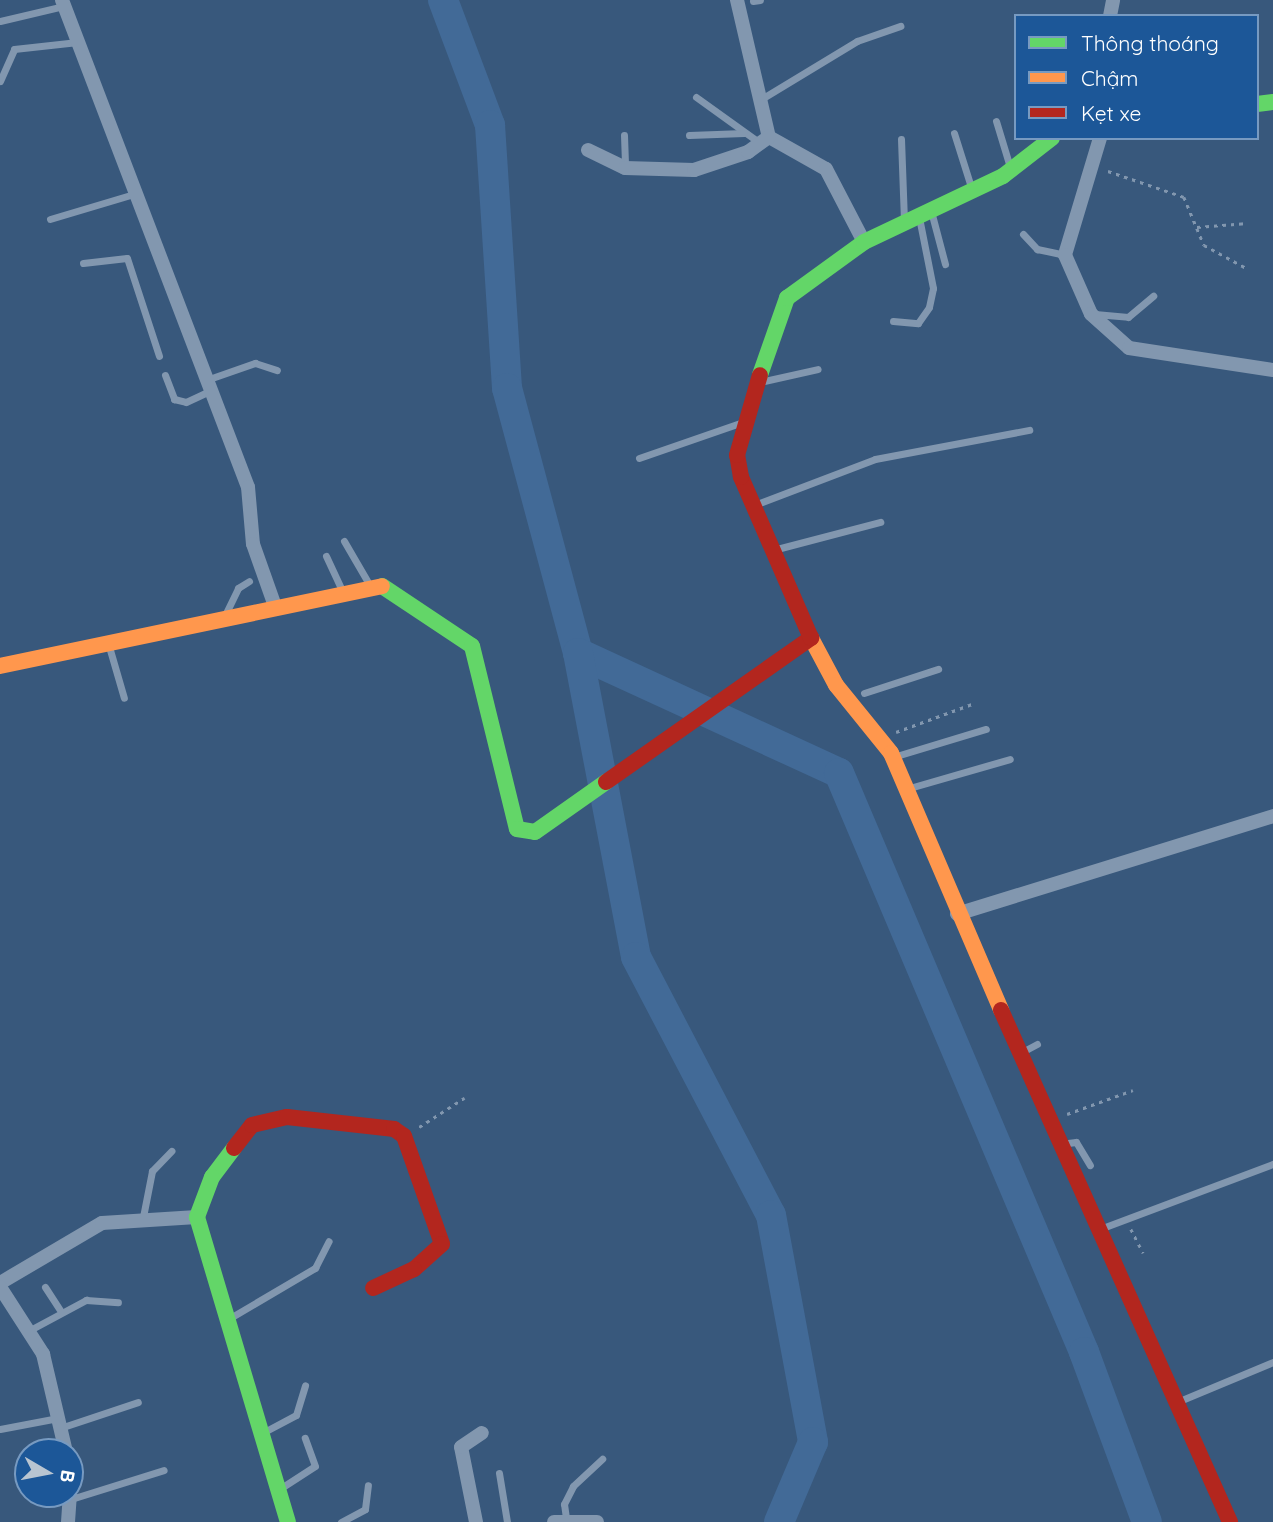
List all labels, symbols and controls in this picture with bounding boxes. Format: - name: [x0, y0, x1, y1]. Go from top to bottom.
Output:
- legend: [1014, 14, 1259, 140]
- text: Thông thoáng: [1081, 30, 1219, 56]
- text: Chậm: [1081, 65, 1139, 91]
- text: Kẹt xe: [1081, 100, 1141, 126]
- north arrow: [14, 1438, 84, 1508]
- text: B: [55, 1468, 81, 1485]

